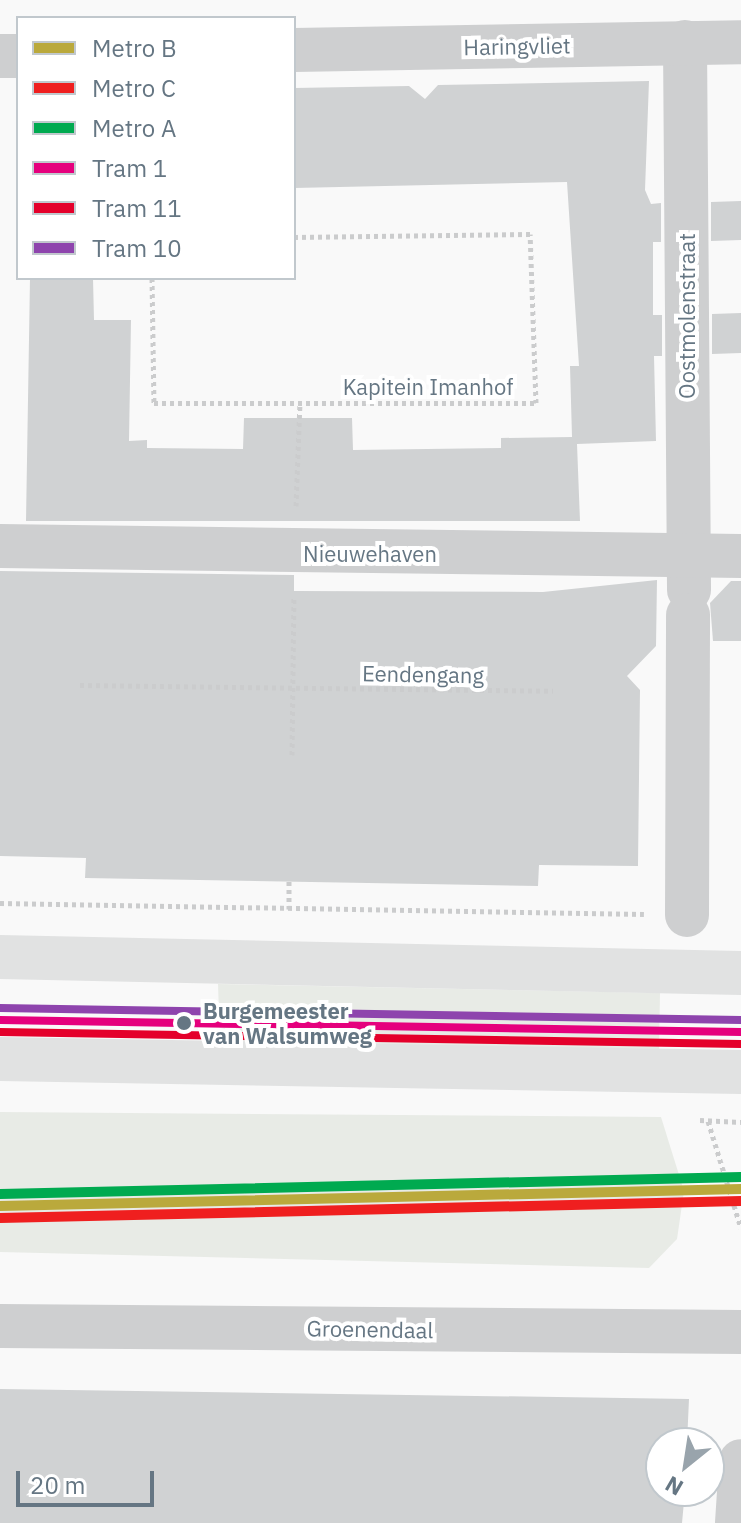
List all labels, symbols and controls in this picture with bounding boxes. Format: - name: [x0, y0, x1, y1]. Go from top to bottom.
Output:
- legend: [16, 16, 296, 280]
- text: Metro B: [92, 32, 177, 64]
- street label: Haringvliet: [463, 32, 571, 60]
- text: Metro C: [92, 72, 176, 104]
- text: Metro A: [92, 112, 176, 144]
- text: Tram 1: [92, 152, 167, 184]
- text: Tram 11: [92, 192, 182, 224]
- text: Tram 10: [92, 232, 182, 264]
- street label: Oostmolenstraat: [674, 233, 700, 399]
- street label: Kapitein Imanhof: [343, 374, 513, 400]
- street label: Nieuwehaven: [303, 541, 437, 567]
- street label: Eendengang: [362, 660, 484, 688]
- place label: Burgemeester van Walsumweg: [203, 997, 372, 1048]
- marker: Burgemeester van Walsumweg: [172, 1011, 196, 1035]
- street label: Groenendaal: [306, 1315, 434, 1343]
- north arrow: [645, 1427, 725, 1507]
- scale bar: [20, 1455, 158, 1505]
- text: 20 m: [30, 1469, 85, 1501]
- text: N: [660, 1470, 688, 1503]

